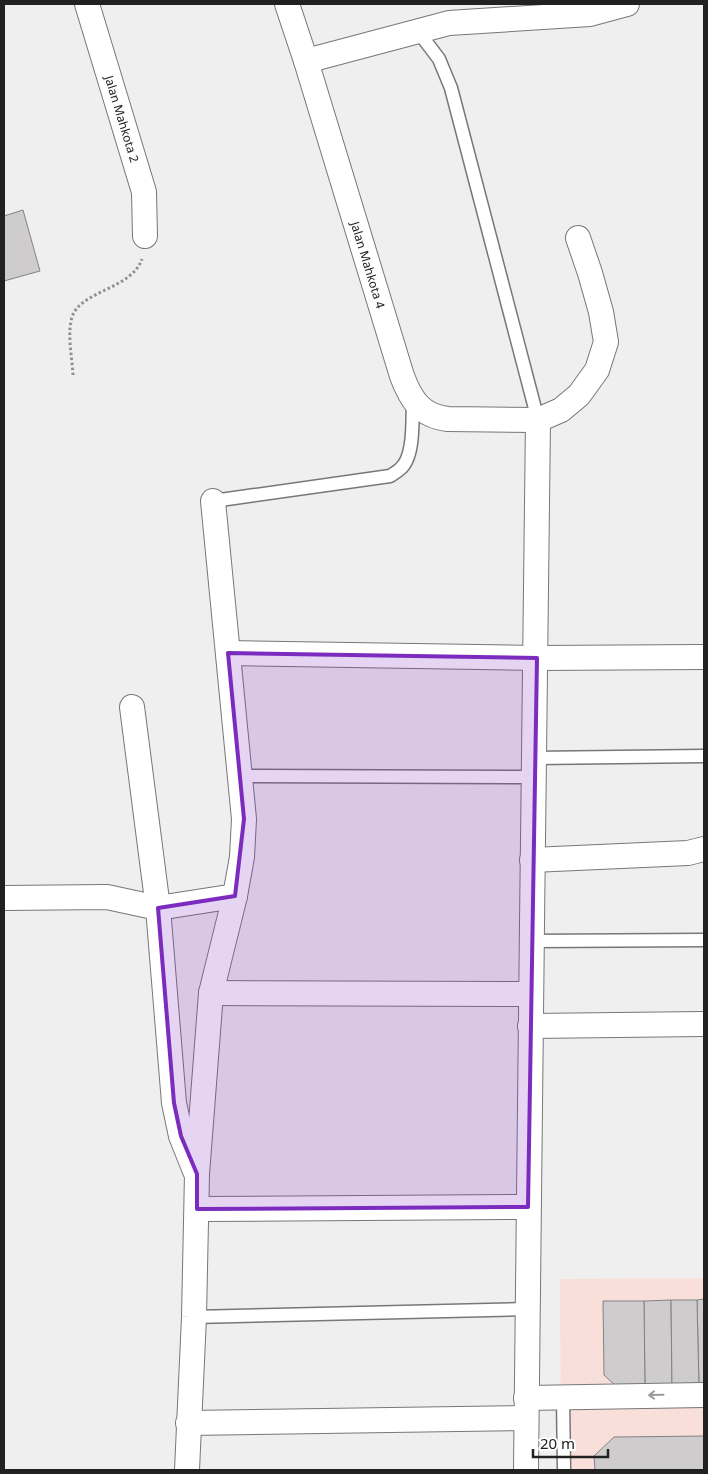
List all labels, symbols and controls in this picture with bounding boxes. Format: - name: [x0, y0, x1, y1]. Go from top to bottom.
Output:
- street label: Jalan Mahkota 2: [100, 72, 143, 165]
- street label: Jalan Mahkota 4: [346, 218, 389, 311]
- one-way arrow: [648, 1391, 664, 1400]
- scale bar: [533, 1426, 608, 1458]
- text: 20 m: [540, 1433, 575, 1453]

